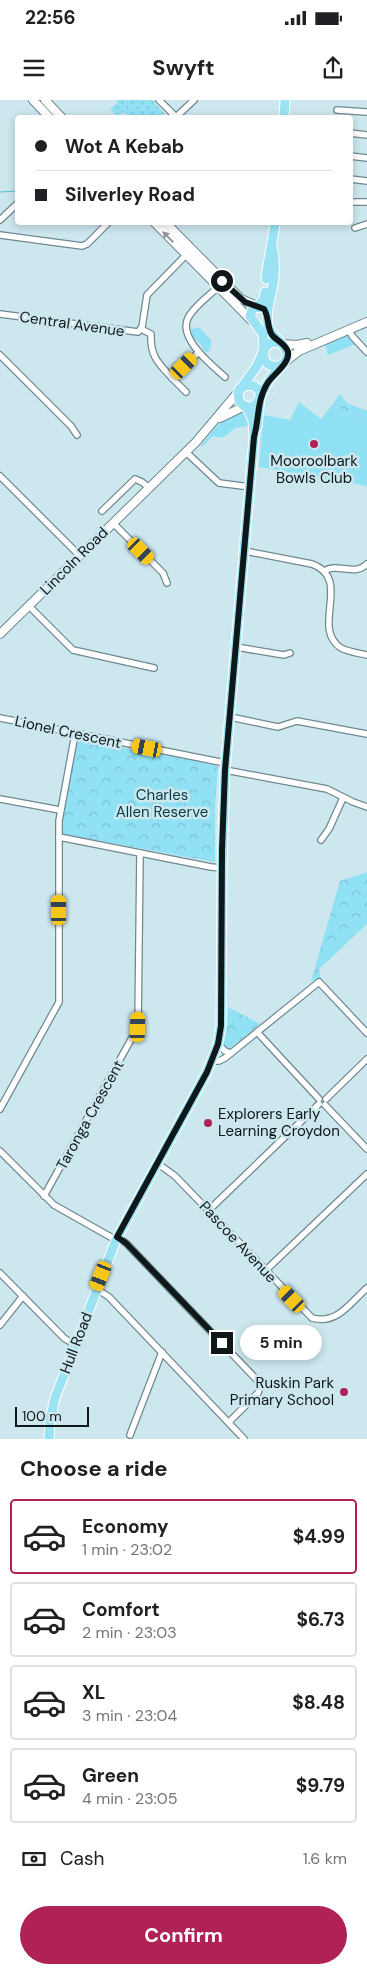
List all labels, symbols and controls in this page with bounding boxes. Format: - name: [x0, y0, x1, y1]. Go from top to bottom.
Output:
- text: 22:56: [25, 5, 76, 30]
- text: Swyft: [152, 53, 215, 82]
- icon: menu: [20, 54, 48, 82]
- icon: share: [319, 54, 347, 82]
- text: Wot A Kebab: [65, 134, 184, 159]
- text: Silverley Road: [65, 182, 195, 207]
- one-way arrow: [163, 232, 175, 244]
- route start: [211, 270, 233, 292]
- street label: Central Avenue: [18, 307, 126, 341]
- car: [168, 350, 199, 382]
- marker: Mooroolbark Bowls Club: [308, 438, 320, 450]
- place label: Mooroolbark Bowls Club: [270, 451, 358, 488]
- street label: Lincoln Road: [36, 523, 112, 599]
- car: [125, 535, 156, 567]
- street label: Lionel Crescent: [13, 711, 123, 753]
- car: [130, 738, 163, 758]
- park label: Charles Allen Reserve: [116, 785, 208, 822]
- car: [51, 895, 66, 925]
- car: [130, 1012, 145, 1042]
- street label: Taronga Crescent: [52, 1057, 128, 1173]
- place label: Explorers Early Learning Croydon: [218, 1104, 340, 1141]
- marker: Explorers Early Learning Croydon: [202, 1117, 214, 1129]
- street label: Pascoe Avenue: [195, 1197, 281, 1287]
- car: [88, 1259, 113, 1293]
- car: [276, 1283, 307, 1315]
- street label: Hull Road: [55, 1309, 97, 1377]
- callout: 5 min: [240, 1326, 322, 1360]
- route end: [211, 1332, 233, 1354]
- text: 5 min: [259, 1332, 303, 1353]
- place label: Ruskin Park Primary School: [230, 1373, 334, 1410]
- marker: Ruskin Park Primary School: [338, 1386, 350, 1398]
- scale bar: [15, 1404, 89, 1427]
- text: 100 m: [22, 1407, 62, 1425]
- text: Choose a ride: [20, 1454, 168, 1483]
- icon: car: [22, 1514, 67, 1559]
- text: Economy: [82, 1514, 169, 1539]
- text: $4.99: [293, 1524, 345, 1549]
- text: 1 min · 23:02: [82, 1539, 172, 1560]
- icon: car: [22, 1597, 67, 1642]
- text: Comfort: [82, 1597, 160, 1622]
- text: $6.73: [296, 1607, 345, 1632]
- text: 2 min · 23:03: [82, 1622, 177, 1643]
- icon: car: [22, 1680, 67, 1725]
- text: XL: [82, 1680, 105, 1705]
- text: $8.48: [292, 1690, 345, 1715]
- text: 3 min · 23:04: [82, 1705, 177, 1726]
- icon: car: [22, 1763, 67, 1808]
- text: Green: [82, 1763, 139, 1788]
- text: $9.79: [296, 1773, 345, 1798]
- text: 4 min · 23:05: [82, 1788, 178, 1809]
- icon: cash: [20, 1845, 48, 1873]
- text: Cash: [60, 1846, 104, 1871]
- text: 1.6 km: [303, 1848, 347, 1869]
- button: Confirm: [20, 1906, 347, 1964]

